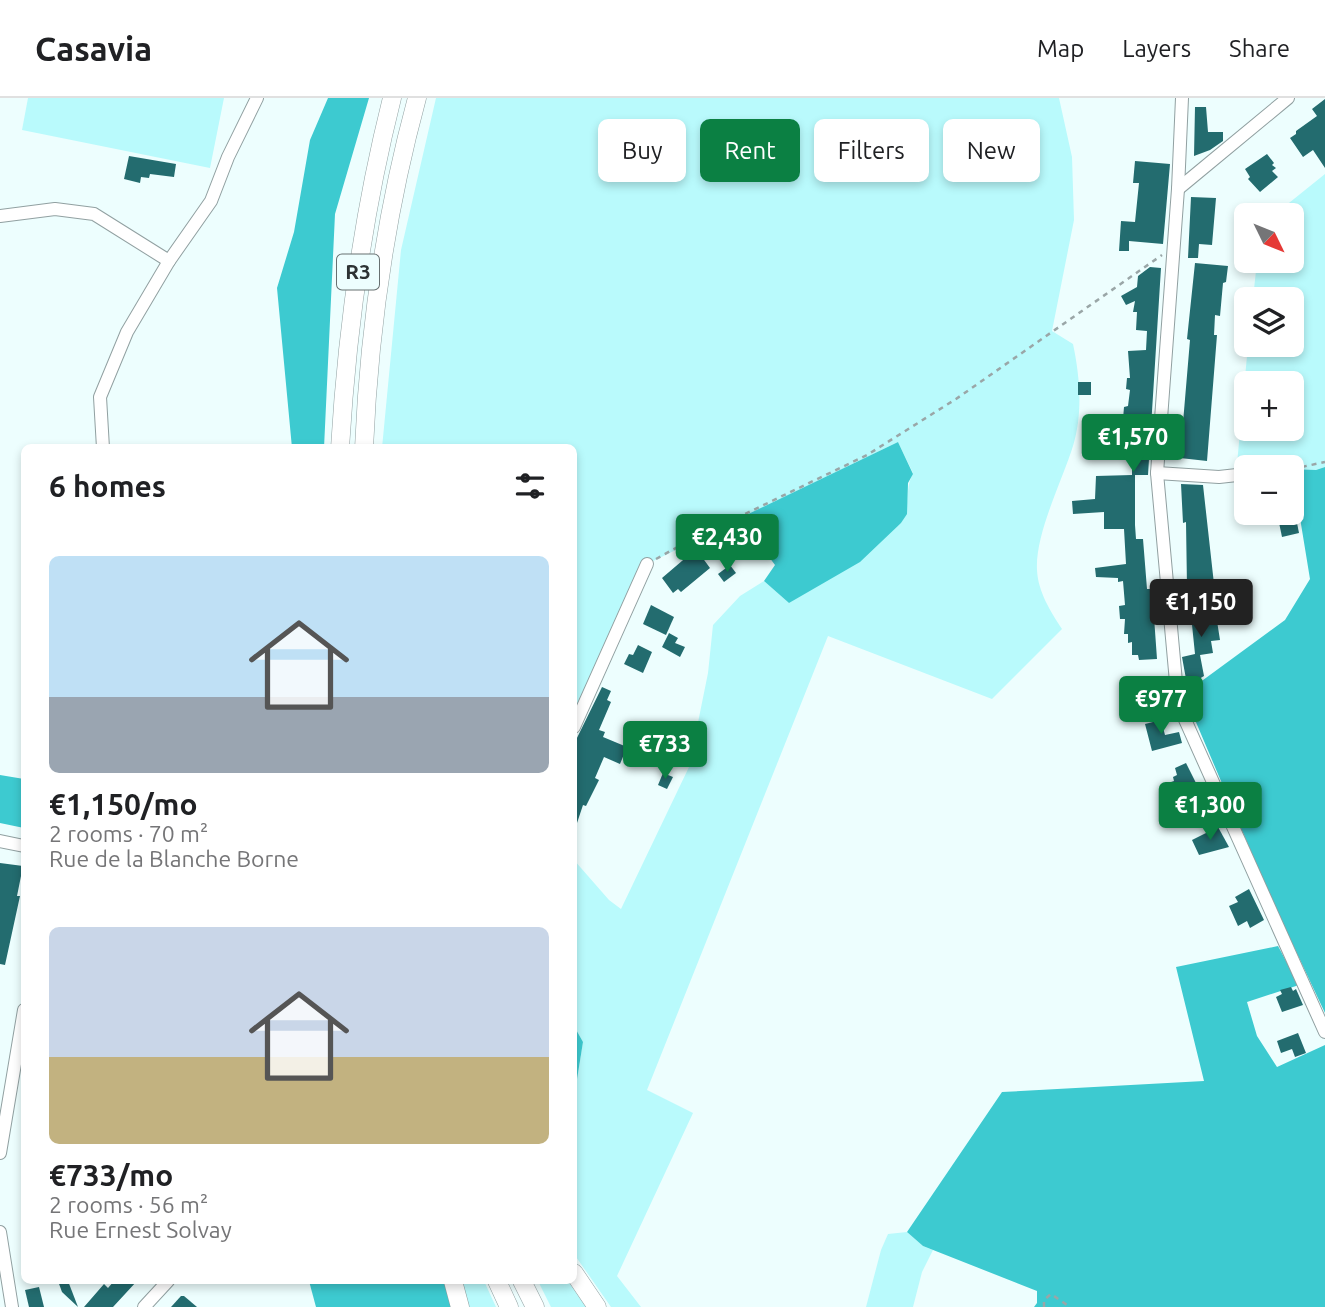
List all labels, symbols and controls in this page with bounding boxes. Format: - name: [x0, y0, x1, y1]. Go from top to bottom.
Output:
- text: Casavia: [35, 30, 152, 67]
- text: Map: [1037, 35, 1084, 62]
- text: Layers: [1122, 35, 1191, 62]
- text: Share: [1229, 35, 1290, 62]
- chip: Buy: [598, 119, 686, 182]
- chip: Rent: [700, 119, 800, 182]
- chip: Filters: [814, 119, 929, 182]
- chip: New: [943, 119, 1040, 182]
- north arrow: [1234, 203, 1304, 273]
- map controls: [1234, 203, 1304, 525]
- road number: R3: [337, 254, 379, 290]
- button: layers: [1234, 287, 1304, 357]
- button: +: [1234, 371, 1304, 441]
- pin: €1,570: [1076, 414, 1190, 474]
- text: €1,570: [1098, 424, 1168, 449]
- button: −: [1234, 455, 1304, 525]
- icon: filters: [511, 467, 549, 505]
- text: 6 homes: [49, 469, 166, 503]
- pin: €2,430: [670, 514, 784, 574]
- text: €2,430: [692, 524, 762, 549]
- pin: €1,150: [1144, 580, 1258, 639]
- text: €1,150: [1166, 589, 1236, 614]
- icon: home: [236, 602, 362, 728]
- pin: €977: [1120, 676, 1202, 736]
- text: €977: [1135, 686, 1187, 711]
- pin: €733: [624, 722, 706, 781]
- text: €733: [639, 731, 691, 756]
- pin: €1,300: [1153, 782, 1267, 842]
- text: €1,150/mo: [49, 787, 198, 821]
- text: €1,300: [1175, 792, 1245, 817]
- text: 2 rooms · 70 m²: [49, 821, 208, 846]
- text: Rue de la Blanche Borne: [49, 846, 299, 871]
- icon: home: [236, 973, 362, 1099]
- text: €733/mo: [49, 1158, 173, 1192]
- text: 2 rooms · 56 m²: [49, 1192, 208, 1217]
- text: Rue Ernest Solvay: [49, 1217, 232, 1242]

